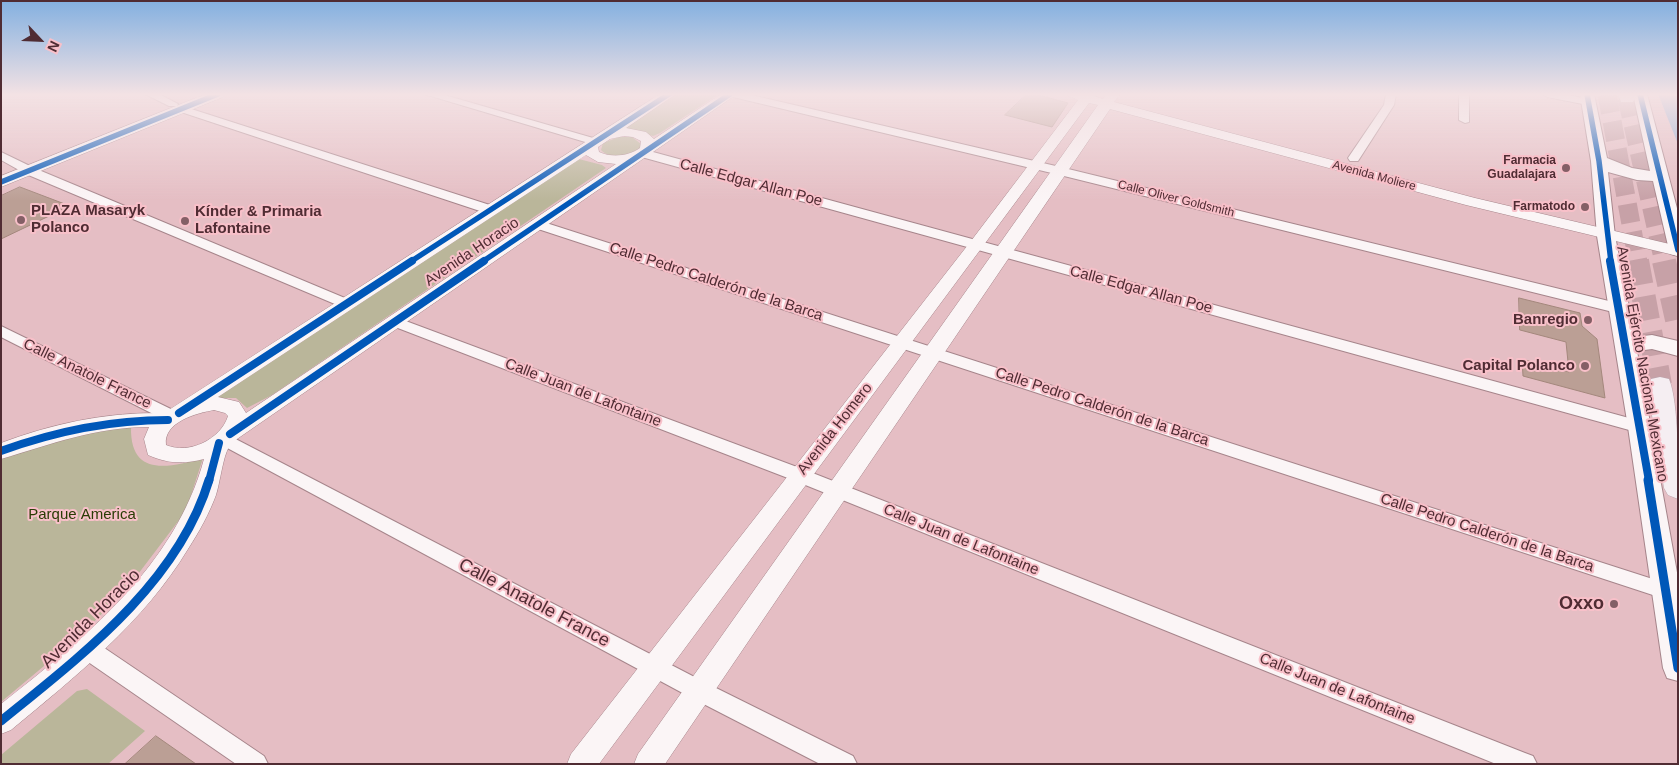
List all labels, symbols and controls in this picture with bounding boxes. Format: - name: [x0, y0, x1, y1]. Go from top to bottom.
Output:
- north arrow: [15, 15, 65, 65]
- text: N: [44, 38, 63, 54]
- place label: Farmacia Guadalajara: [1487, 154, 1556, 182]
- street label: Calle Edgar Allan Poe: [678, 155, 824, 211]
- street label: Avenida Moliere: [1331, 158, 1417, 194]
- marker: Farmacia Guadalajara: [1560, 162, 1572, 174]
- street label: Calle Oliver Goldsmith: [1116, 178, 1236, 220]
- place label: Farmatodo: [1513, 200, 1575, 214]
- marker: Farmatodo: [1579, 201, 1591, 213]
- place label: PLAZA Masaryk Polanco: [31, 202, 145, 237]
- place label: Kínder & Primaria Lafontaine: [195, 203, 322, 238]
- marker: PLAZA Masaryk Polanco: [15, 214, 27, 226]
- street label: Avenida Horacio: [421, 214, 523, 290]
- marker: Kínder & Primaria Lafontaine: [179, 215, 191, 227]
- street label: Calle Pedro Calderón de la Barca: [607, 239, 825, 325]
- street label: Avenida Ejército Nacional Mexicano: [1612, 245, 1672, 483]
- street label: Calle Edgar Allan Poe: [1068, 262, 1214, 318]
- place label: Banregio: [1513, 311, 1578, 329]
- marker: Banregio: [1582, 314, 1594, 326]
- street label: Calle Anatole France: [20, 335, 154, 413]
- street label: Calle Juan de Lafontaine: [502, 355, 664, 431]
- place label: Capital Polanco: [1462, 357, 1575, 375]
- marker: Capital Polanco: [1579, 360, 1591, 372]
- street label: Calle Pedro Calderón de la Barca: [993, 364, 1211, 450]
- street label: Avenida Homero: [794, 380, 876, 478]
- street label: Calle Pedro Calderón de la Barca: [1378, 490, 1596, 576]
- street label: Calle Juan de Lafontaine: [881, 501, 1041, 579]
- park label: Parque America: [28, 506, 136, 524]
- street label: Calle Anatole France: [455, 554, 613, 652]
- street label: Avenida Horacio: [37, 565, 145, 673]
- place label: Oxxo: [1559, 593, 1604, 615]
- marker: Oxxo: [1608, 598, 1620, 610]
- street label: Calle Juan de Lafontaine: [1257, 650, 1417, 728]

